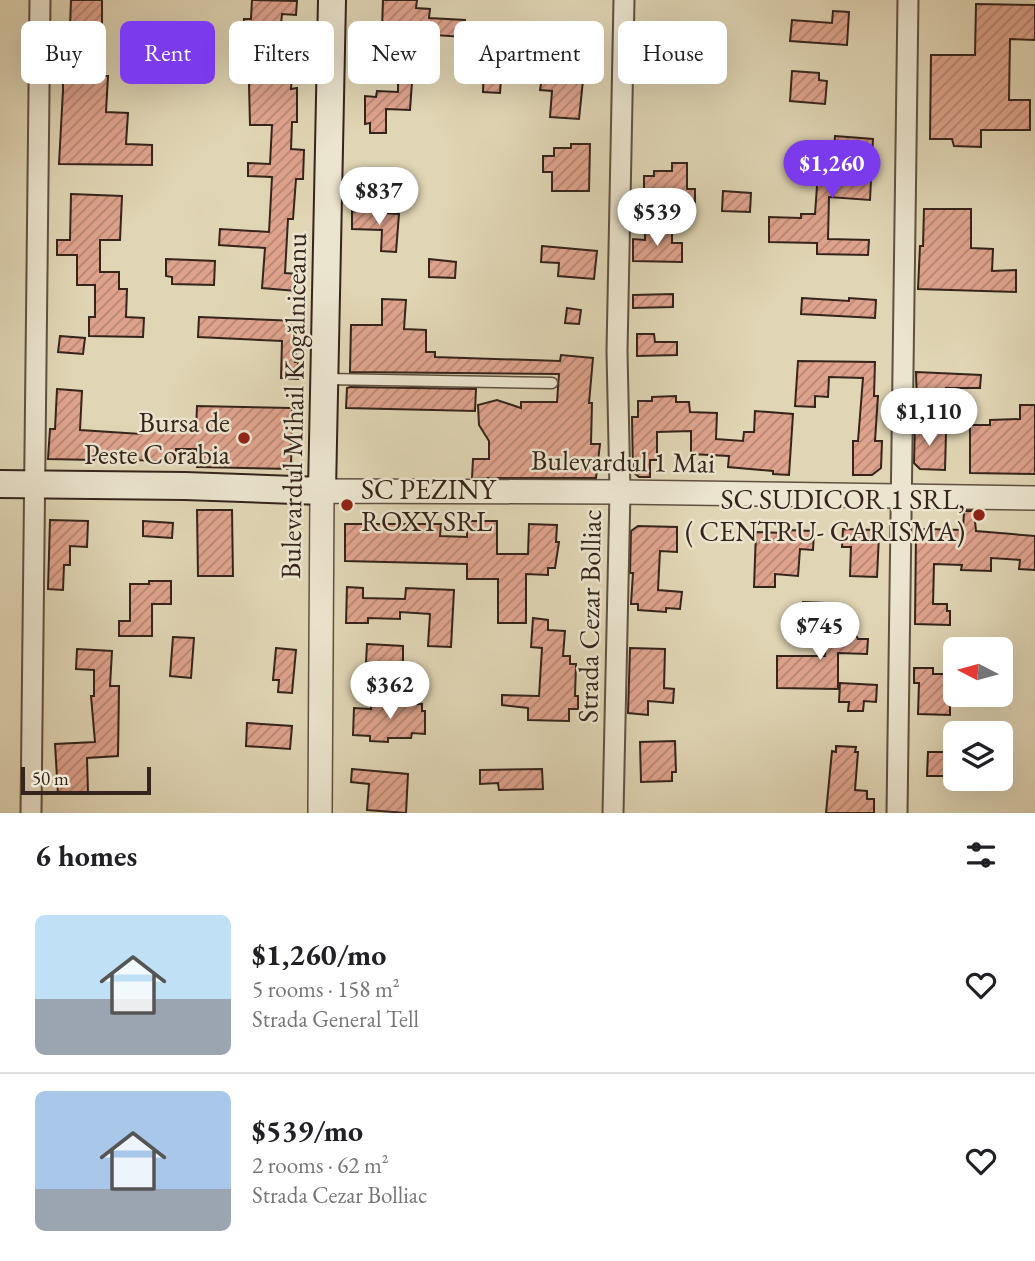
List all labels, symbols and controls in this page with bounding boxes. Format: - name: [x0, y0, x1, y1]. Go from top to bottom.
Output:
- chip: Buy: [21, 21, 106, 84]
- chip: Rent: [120, 21, 215, 84]
- chip: Filters: [229, 21, 334, 84]
- chip: New: [348, 21, 440, 84]
- chip: Apartment: [454, 21, 604, 84]
- chip: House: [618, 21, 727, 84]
- pin: $1,260: [775, 140, 889, 200]
- text: $1,260: [800, 148, 864, 178]
- pin: $837: [338, 168, 420, 227]
- text: $837: [355, 175, 403, 205]
- pin: $539: [616, 188, 698, 248]
- text: $539: [633, 196, 681, 226]
- street label: Bulevardul Mihail Kogălniceanu: [272, 232, 314, 579]
- pin: $1,110: [872, 388, 986, 448]
- text: $1,110: [897, 396, 961, 426]
- place label: Bursa de Peste Corabia: [84, 404, 231, 472]
- marker: Bursa de Peste Corabia: [236, 430, 252, 446]
- street label: Bulevardul 1 Mai: [531, 441, 716, 481]
- place label: SC PEZINY ROXY SRL: [361, 471, 497, 539]
- place label: SC SUDICOR 1 SRL, ( CENTRU- CARISMA): [685, 481, 965, 549]
- marker: SC PEZINY ROXY SRL: [339, 497, 355, 513]
- marker: SC SUDICOR 1 SRL, ( CENTRU- CARISMA): [971, 507, 987, 523]
- street label: Strada Cezar Bolliac: [569, 509, 609, 723]
- pin: $745: [779, 602, 861, 662]
- text: $745: [796, 610, 844, 640]
- north arrow: [943, 637, 1013, 707]
- map controls: [943, 637, 1013, 791]
- pin: $362: [349, 662, 431, 721]
- text: $362: [366, 669, 414, 699]
- button: layers: [943, 721, 1013, 791]
- scale bar: [21, 764, 150, 796]
- text: 50 m: [32, 766, 69, 791]
- text: 6 homes: [35, 836, 137, 875]
- icon: filters: [962, 836, 1000, 874]
- text: $1,260/mo: [252, 935, 386, 974]
- icon: home: [91, 943, 175, 1027]
- icon: heart: [962, 966, 1000, 1004]
- text: 5 rooms · 158 m²: [252, 974, 400, 1004]
- text: Strada General Tell: [252, 1004, 419, 1034]
- text: $539/mo: [252, 1111, 363, 1150]
- icon: home: [91, 1119, 175, 1203]
- icon: heart: [962, 1142, 1000, 1180]
- text: 2 rooms · 62 m²: [252, 1150, 389, 1180]
- text: Strada Cezar Bolliac: [252, 1180, 427, 1210]

